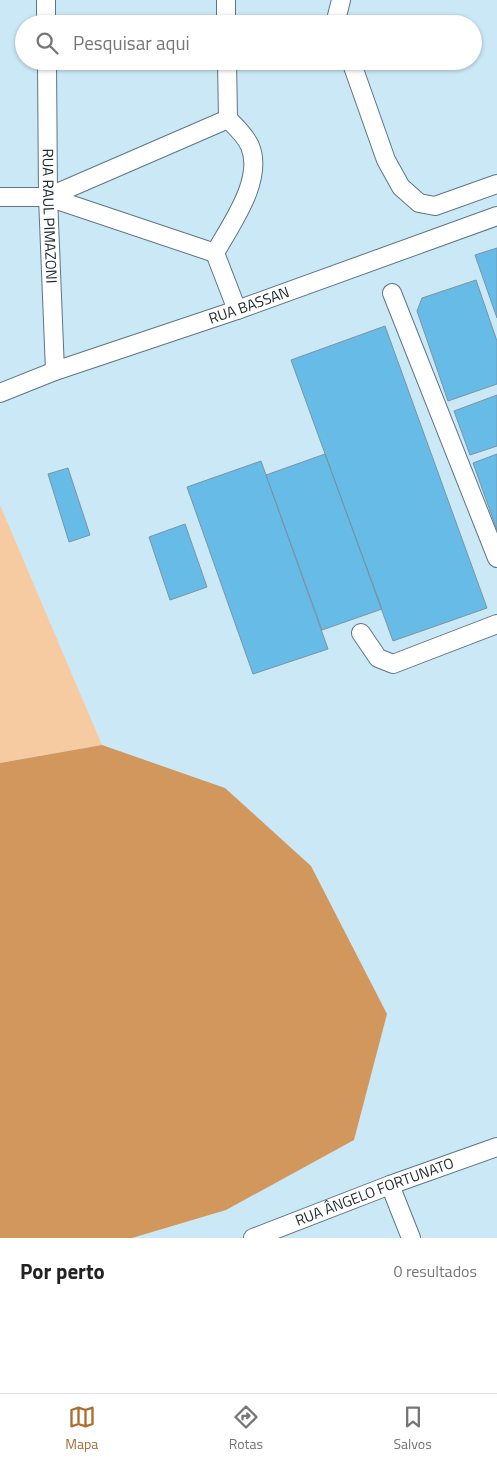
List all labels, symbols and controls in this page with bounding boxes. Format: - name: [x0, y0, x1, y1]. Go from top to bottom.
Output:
- search box: [15, 15, 482, 70]
- text: Pesquisar aqui: [73, 28, 190, 57]
- icon: search: [33, 29, 61, 57]
- street label: RUA RAUL PIMAZONI: [37, 148, 63, 284]
- street label: RUA BASSAN: [205, 280, 292, 330]
- street label: RUA ÂNGELO FORTUNATO: [292, 1151, 457, 1232]
- text: Por perto: [20, 1255, 105, 1287]
- text: 0 resultados: [393, 1259, 477, 1283]
- tab: Mapa: [65, 1403, 98, 1454]
- tab: Rotas: [229, 1403, 263, 1454]
- tab: Salvos: [393, 1403, 432, 1454]

